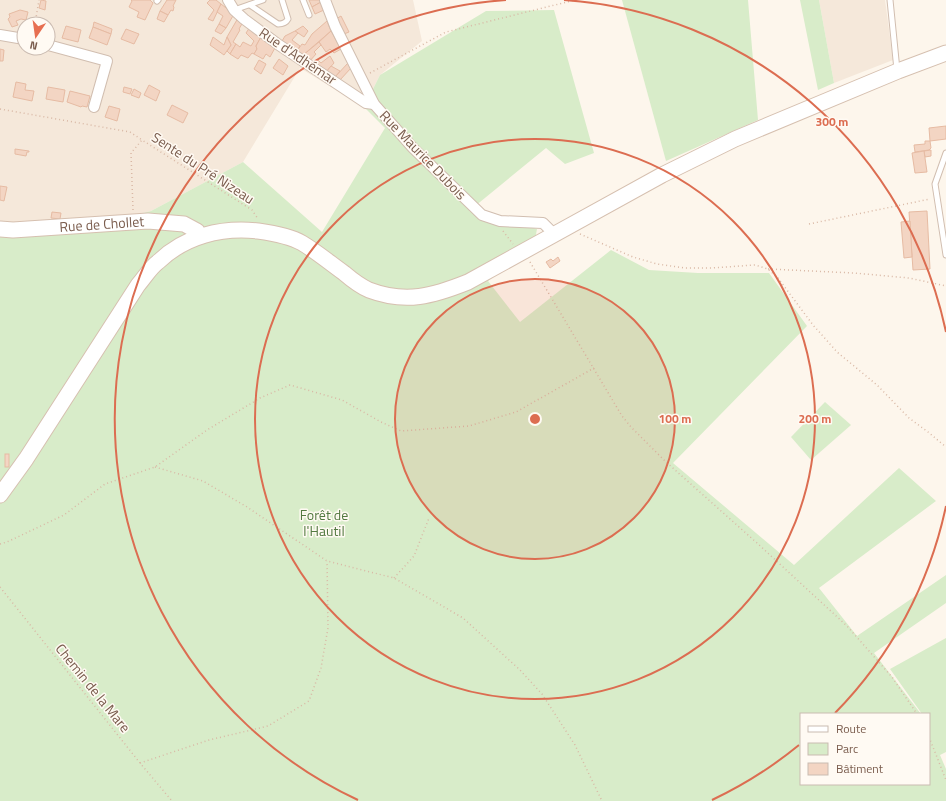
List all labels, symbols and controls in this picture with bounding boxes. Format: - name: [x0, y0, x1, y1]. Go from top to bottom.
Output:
- north arrow: [16, 16, 56, 56]
- street label: Rue d'Adhémar: [255, 22, 341, 89]
- text: N: [28, 37, 39, 54]
- street label: Rue Maurice Dubois: [375, 105, 472, 204]
- text: 300 m: [816, 112, 848, 131]
- street label: Sente du Pré Nizeau: [148, 126, 259, 209]
- street label: Rue de Chollet: [59, 210, 145, 237]
- text: 100 m: [659, 409, 691, 428]
- text: 200 m: [799, 409, 831, 428]
- centre of rings: [528, 412, 542, 426]
- park label: Forêt de l'Hautil: [300, 504, 348, 541]
- street label: Chemin de la Mare: [51, 639, 136, 737]
- legend: [800, 713, 930, 785]
- text: Route: [836, 719, 866, 738]
- text: Parc: [836, 739, 858, 758]
- text: Bâtiment: [836, 759, 884, 778]

